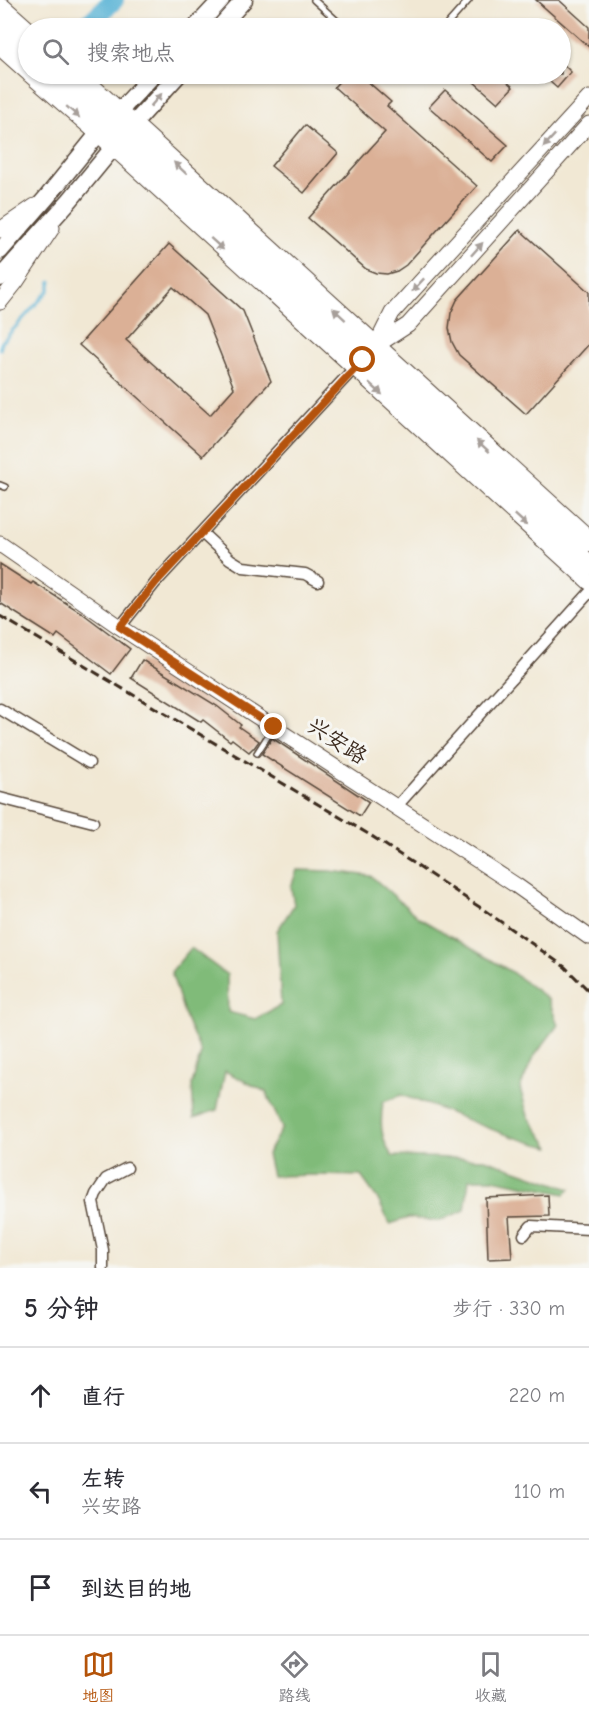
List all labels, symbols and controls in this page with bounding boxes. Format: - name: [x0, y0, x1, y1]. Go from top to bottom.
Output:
- search box: [18, 18, 571, 84]
- icon: search: [39, 35, 72, 68]
- text: 搜索地点: [87, 40, 175, 66]
- one-way arrow: [149, 92, 163, 107]
- one-way arrow: [65, 105, 80, 118]
- one-way arrow: [543, 134, 557, 148]
- one-way arrow: [173, 162, 188, 175]
- one-way arrow: [210, 236, 224, 250]
- one-way arrow: [470, 241, 484, 256]
- one-way arrow: [412, 277, 425, 292]
- one-way arrow: [332, 308, 347, 321]
- route start: [349, 346, 375, 372]
- one-way arrow: [369, 382, 384, 396]
- one-way arrow: [477, 439, 491, 453]
- one-way arrow: [513, 513, 528, 526]
- street label: 兴安路: [302, 712, 372, 770]
- route end: [260, 713, 286, 739]
- text: 5 分钟: [24, 1294, 99, 1324]
- text: 步行 · 330 m: [452, 1297, 565, 1320]
- icon: ahead: [24, 1379, 57, 1412]
- text: 直行: [81, 1384, 125, 1410]
- text: 220 m: [509, 1384, 565, 1407]
- text: 左转: [81, 1466, 125, 1492]
- icon: left: [24, 1475, 57, 1508]
- text: 110 m: [514, 1480, 565, 1503]
- text: 兴安路: [81, 1495, 141, 1518]
- icon: arrive: [24, 1571, 57, 1604]
- text: 到达目的地: [81, 1576, 191, 1602]
- tab: 地图: [82, 1648, 115, 1706]
- tab: 路线: [278, 1648, 311, 1706]
- tab: 收藏: [474, 1648, 507, 1706]

